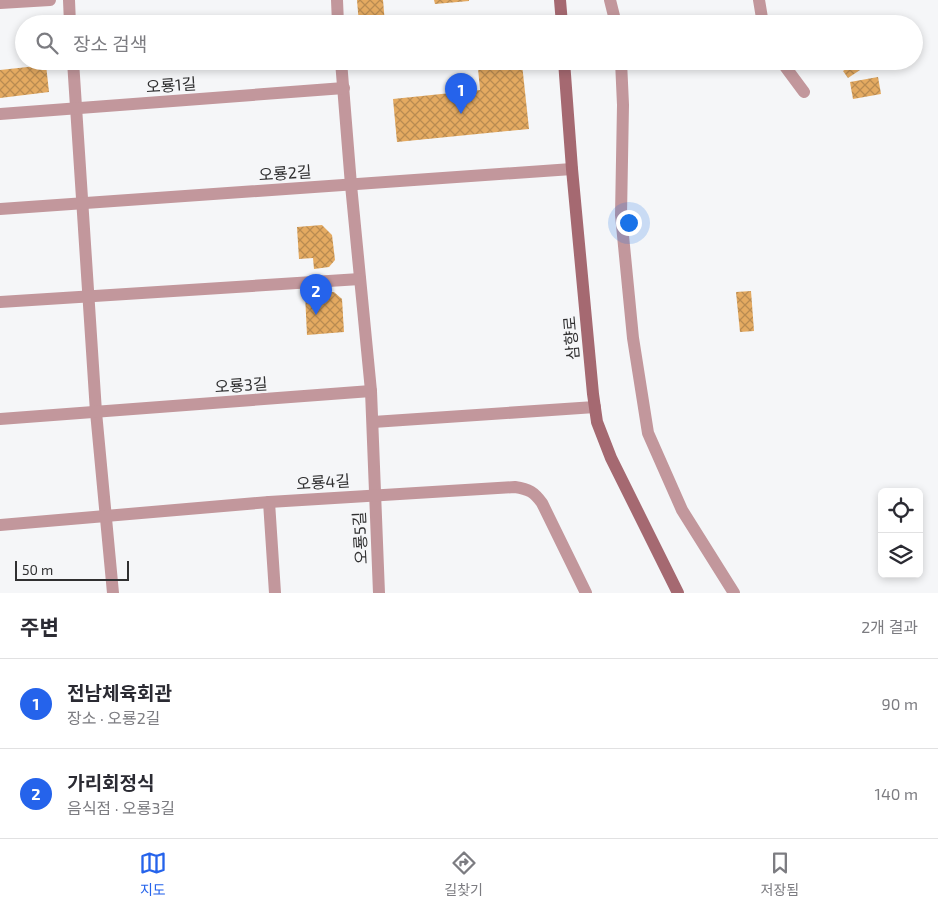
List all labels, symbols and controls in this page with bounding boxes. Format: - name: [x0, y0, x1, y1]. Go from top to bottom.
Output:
- search box: [15, 15, 923, 70]
- icon: search: [33, 29, 61, 57]
- text: 장소 검색: [73, 32, 147, 55]
- street label: 오룡1길: [145, 73, 197, 96]
- pin: 1: [445, 73, 477, 114]
- street label: 오룡2길: [258, 161, 312, 184]
- your location: [616, 210, 642, 236]
- pin: 2: [300, 274, 332, 315]
- street label: 삼향로: [559, 315, 582, 361]
- street label: 오룡3길: [214, 373, 268, 396]
- street label: 오룡4길: [295, 470, 351, 493]
- map controls: [878, 488, 923, 578]
- button: locate: [878, 488, 923, 533]
- street label: 오룡5길: [349, 511, 370, 565]
- button: layers: [878, 533, 923, 578]
- scale bar: [15, 558, 129, 581]
- text: 50 m: [22, 561, 53, 578]
- text: 주변: [20, 614, 59, 639]
- text: 2개 결과: [861, 617, 918, 636]
- text: 전남체육회관: [67, 681, 172, 704]
- text: 1: [33, 694, 39, 713]
- text: 90 m: [882, 694, 918, 713]
- text: 장소 · 오룡2길: [67, 708, 161, 727]
- text: 가리회정식: [67, 771, 154, 794]
- text: 2: [31, 784, 41, 803]
- text: 140 m: [875, 784, 918, 803]
- text: 음식점 · 오룡3길: [67, 798, 175, 817]
- tab: 지도: [139, 849, 167, 899]
- tab: 길찾기: [444, 849, 483, 899]
- tab: 저장됨: [761, 849, 799, 899]

